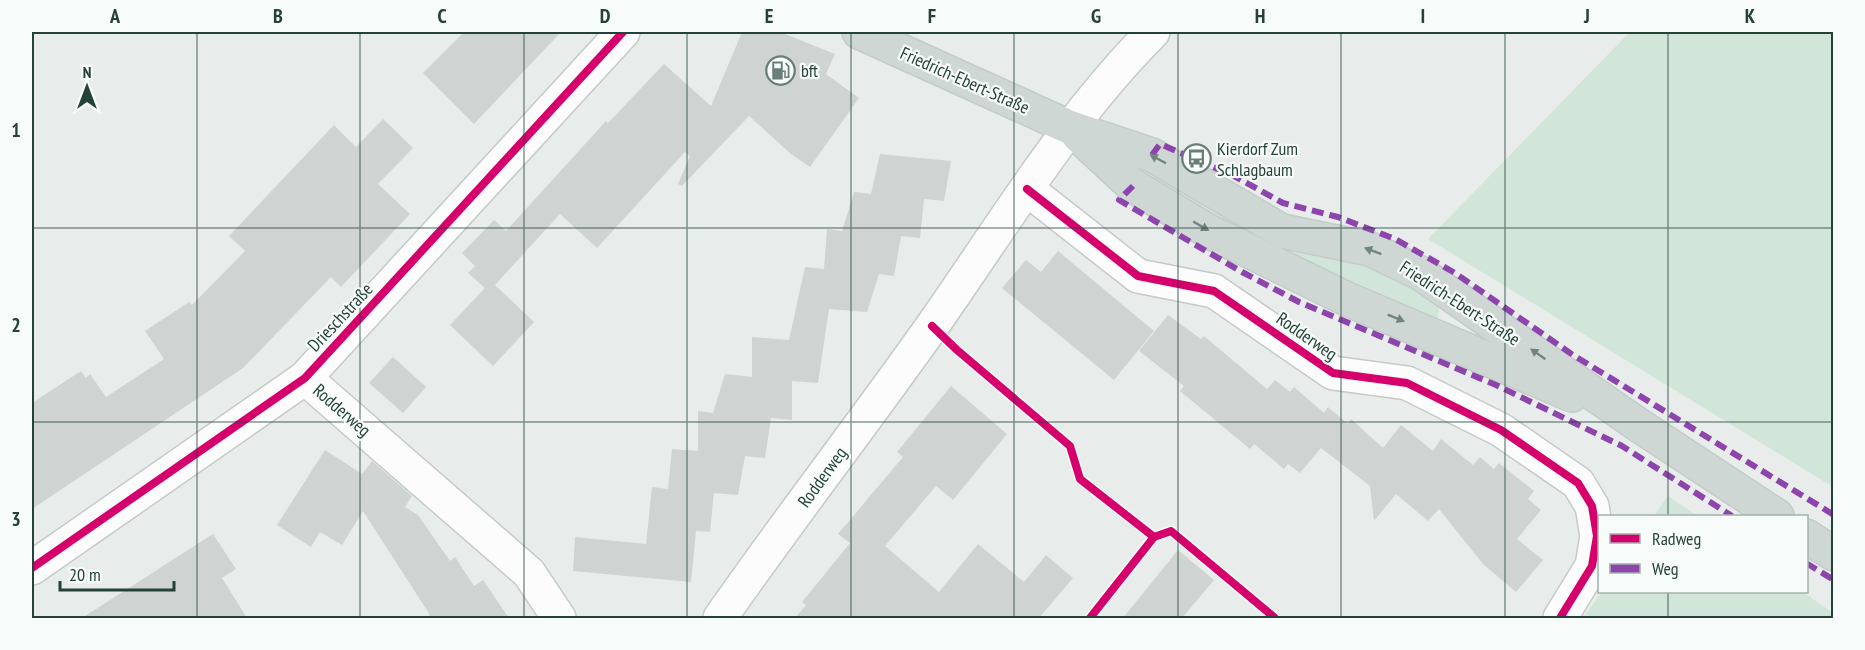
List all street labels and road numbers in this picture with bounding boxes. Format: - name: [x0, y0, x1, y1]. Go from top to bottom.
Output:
- street label: Friedrich-Ebert-Straße: [897, 41, 1033, 119]
- street label: Friedrich-Ebert-Straße: [1395, 255, 1525, 351]
- street label: Drieschstraße: [302, 278, 378, 356]
- street label: Rodderweg: [1272, 307, 1342, 365]
- street label: Rodderweg: [308, 379, 376, 441]
- street label: Rodderweg: [792, 442, 852, 512]

